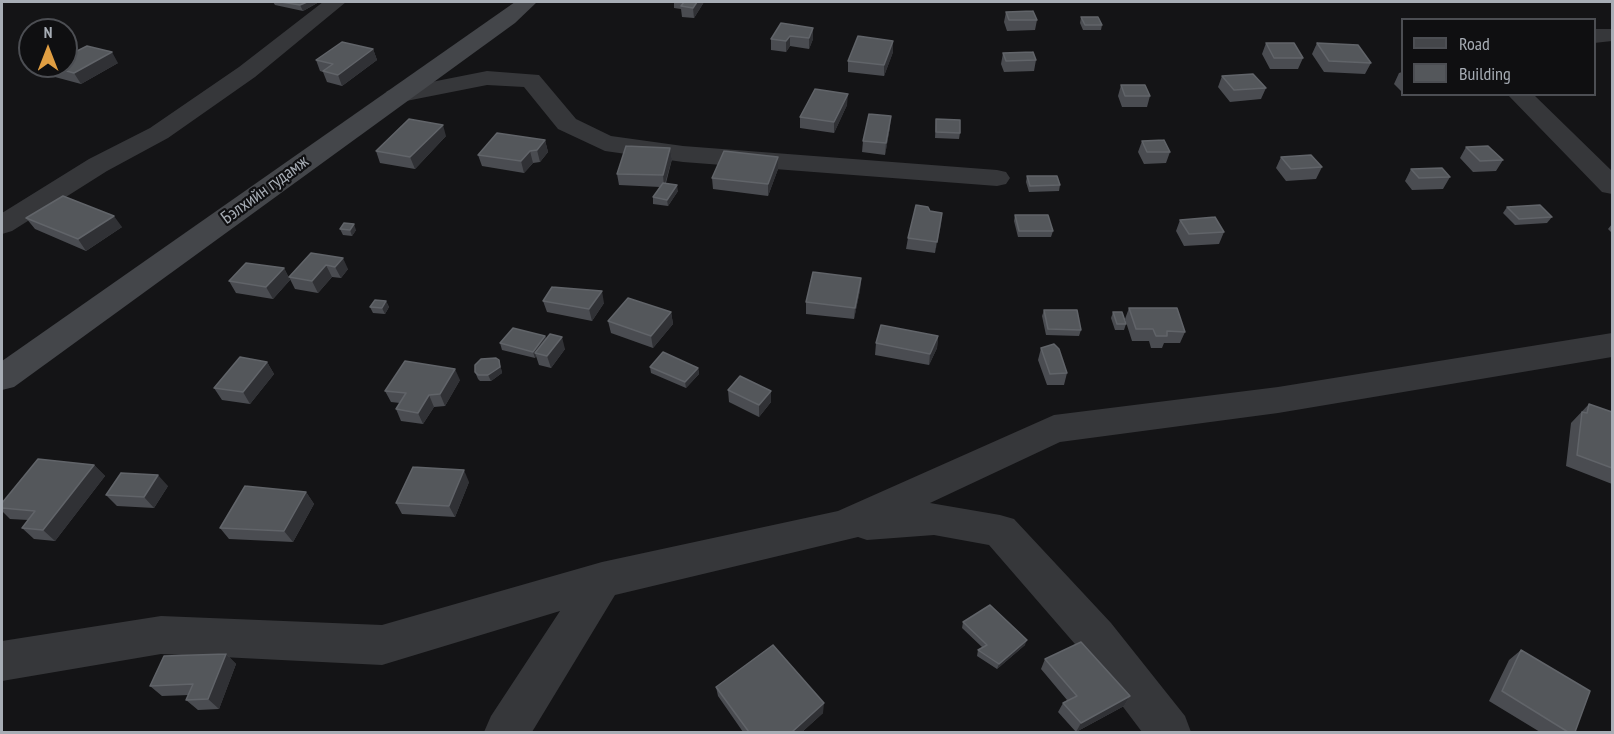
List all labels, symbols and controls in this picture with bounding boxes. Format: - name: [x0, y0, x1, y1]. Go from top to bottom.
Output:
- north arrow: [18, 18, 78, 78]
- legend: [1401, 18, 1596, 96]
- text: N: [44, 22, 52, 42]
- text: Road: [1459, 32, 1490, 55]
- text: Building: [1459, 62, 1511, 85]
- street label: Бэлхийн гудамж: [217, 151, 313, 229]

